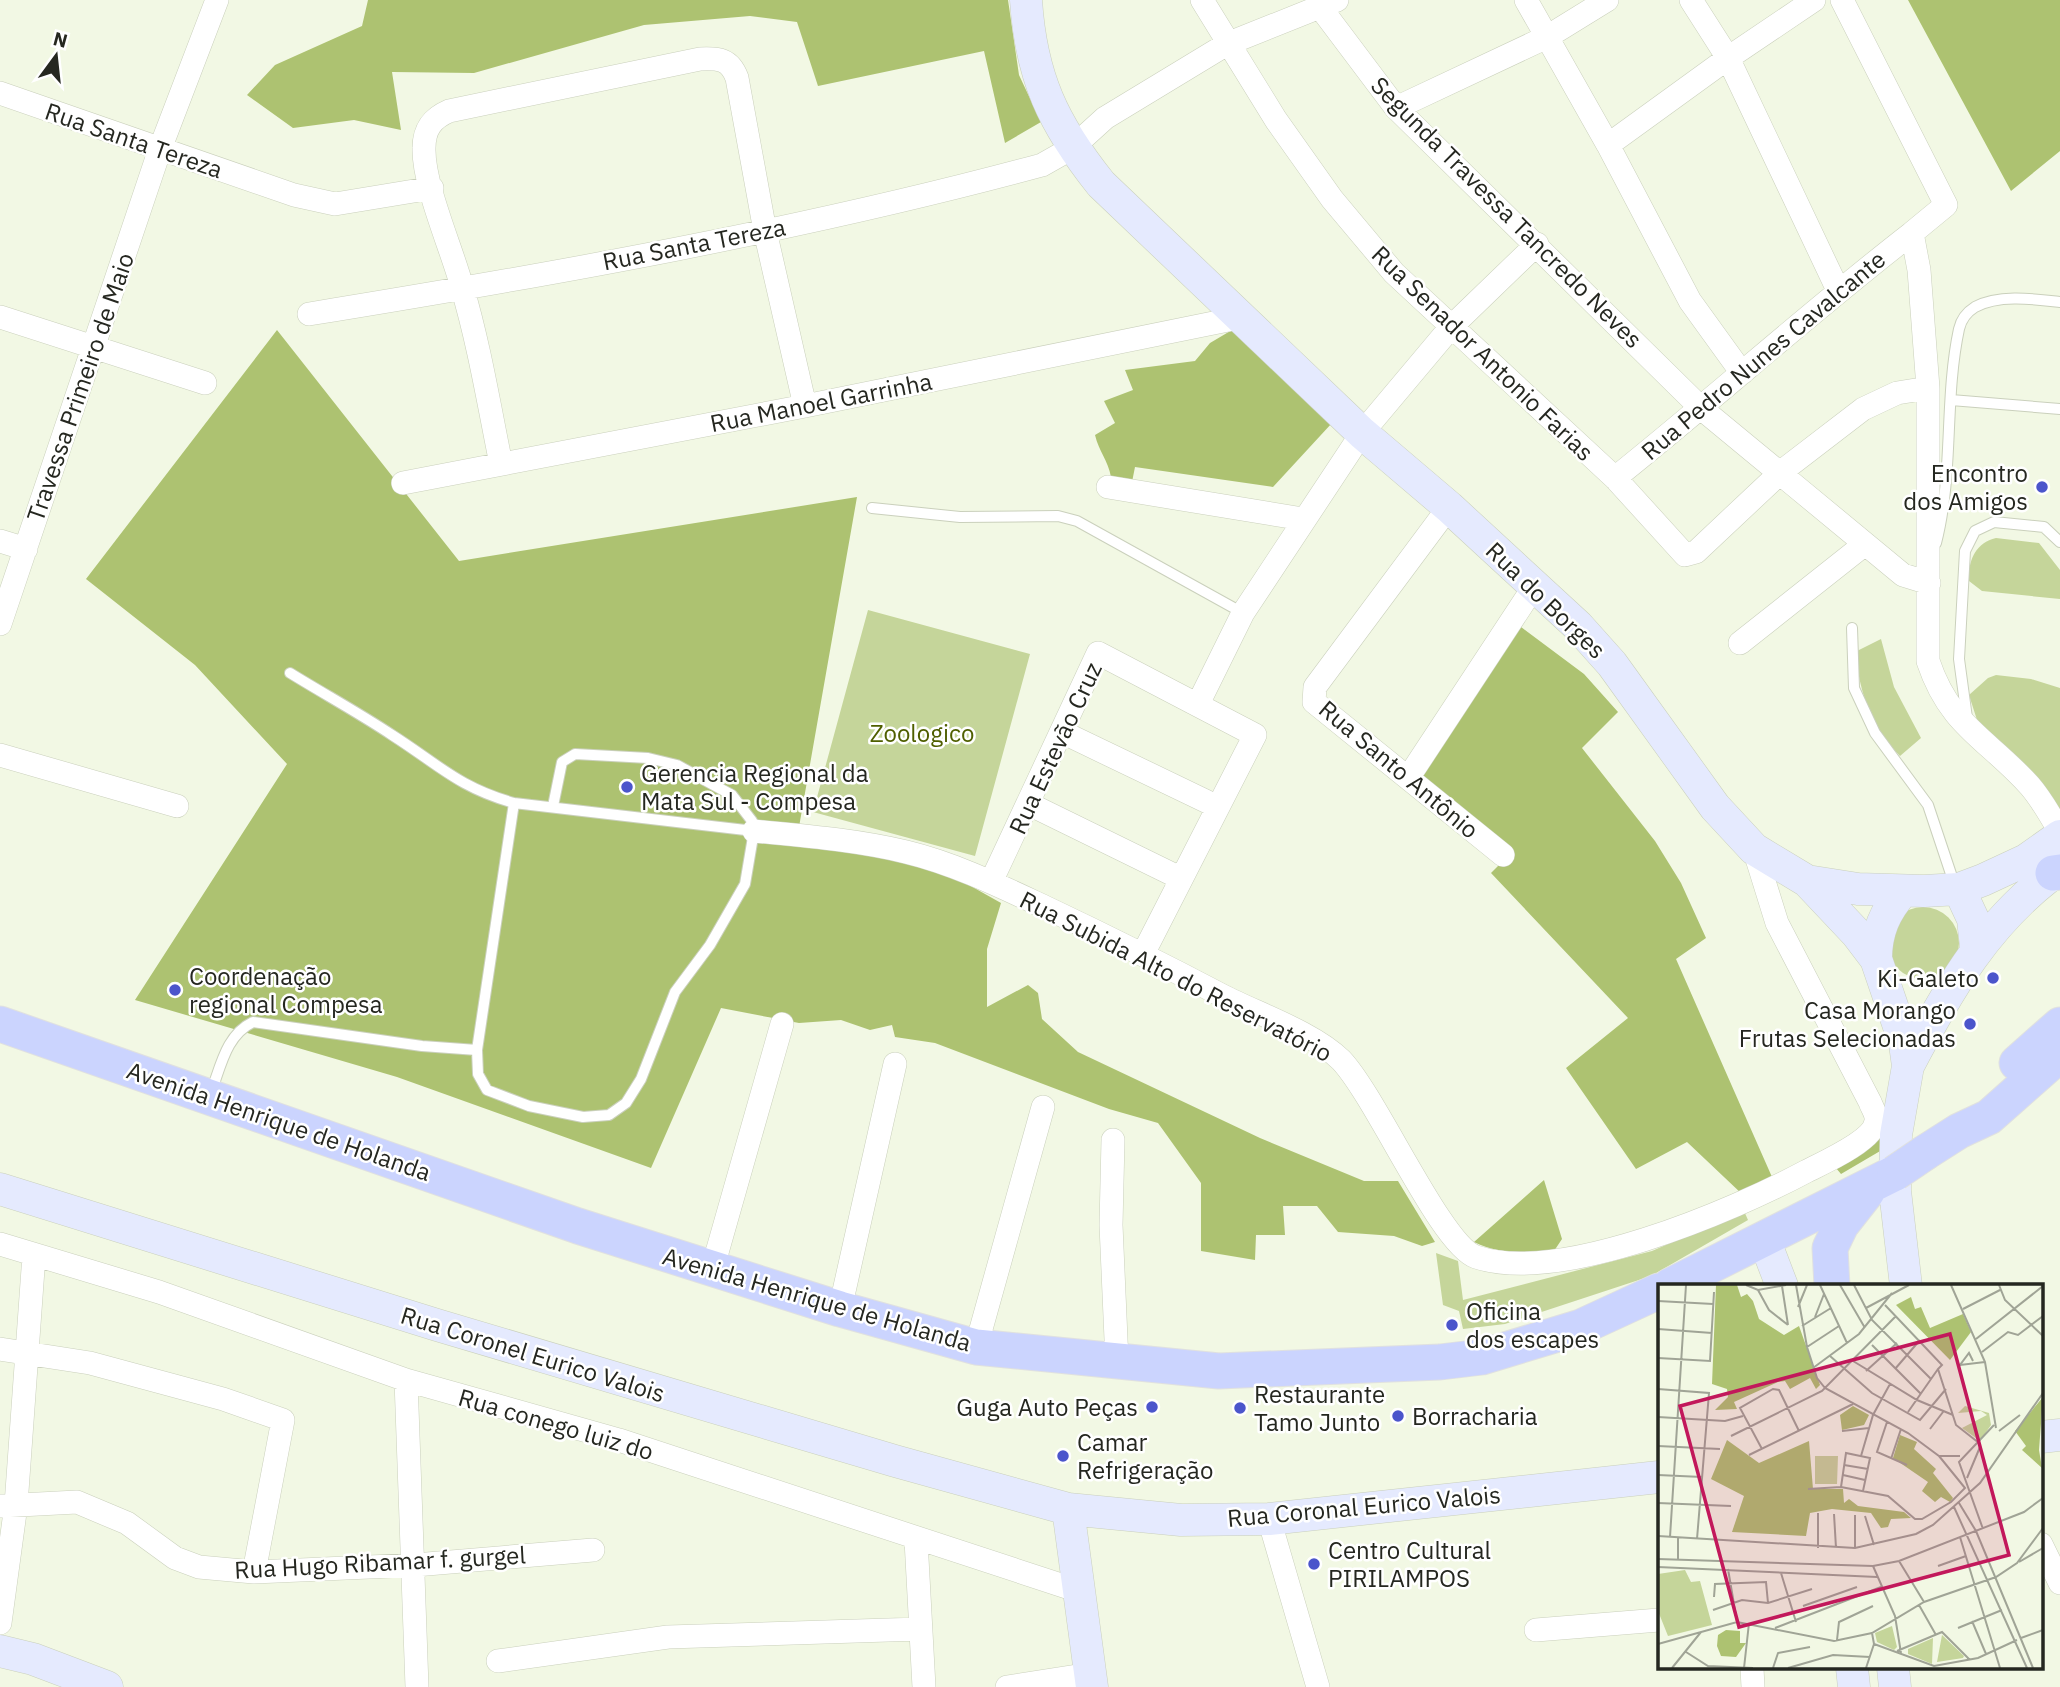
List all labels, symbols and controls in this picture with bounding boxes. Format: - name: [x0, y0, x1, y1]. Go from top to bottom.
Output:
- north arrow: [21, 21, 91, 91]
- text: N: [51, 26, 70, 53]
- street label: Segunda Travessa Tancredo Neves: [1364, 69, 1650, 355]
- street label: Rua Santa Tereza: [41, 95, 227, 185]
- street label: Rua Santa Tereza: [600, 211, 788, 277]
- street label: Rua Senador Antonio Farias: [1365, 238, 1601, 468]
- street label: Rua Pedro Nunes Cavalcante: [1634, 243, 1892, 467]
- street label: Travessa Primeiro de Maio: [19, 248, 141, 526]
- street label: Rua Manoel Garrinha: [707, 365, 935, 439]
- place label: Encontro dos Amigos: [1903, 457, 2028, 517]
- marker: Encontro dos Amigos: [2034, 479, 2050, 495]
- street label: Rua do Borges: [1479, 535, 1613, 665]
- street label: Rua Estevão Cruz: [1001, 657, 1109, 839]
- street label: Rua Santo Antônio: [1312, 693, 1486, 845]
- park label: Zoologico: [870, 717, 974, 749]
- place label: Gerencia Regional da Mata Sul - Compesa: [641, 757, 869, 817]
- marker: Gerencia Regional da Mata Sul - Compesa: [619, 779, 635, 795]
- street label: Rua Subida Alto do Reservatório: [1015, 883, 1337, 1069]
- place label: Coordenação regional Compesa: [189, 960, 383, 1020]
- place label: Ki-Galeto: [1877, 962, 1979, 994]
- marker: Ki-Galeto: [1985, 970, 2001, 986]
- marker: Coordenação regional Compesa: [167, 982, 183, 998]
- place label: Casa Morango Frutas Selecionadas: [1739, 994, 1956, 1054]
- marker: Casa Morango Frutas Selecionadas: [1962, 1016, 1978, 1032]
- street label: Avenida Henrique de Holanda: [123, 1054, 435, 1188]
- street label: Avenida Henrique de Holanda: [659, 1240, 975, 1358]
- inset map: [1658, 1284, 2042, 1670]
- place label: Oficina dos escapes: [1466, 1295, 1599, 1355]
- street label: Rua Coronel Eurico Valois: [397, 1299, 669, 1409]
- marker: Oficina dos escapes: [1444, 1317, 1460, 1333]
- place label: Restaurante Tamo Junto: [1254, 1378, 1385, 1438]
- street label: Rua conego luiz do: [455, 1381, 657, 1467]
- place label: Guga Auto Peças: [956, 1391, 1138, 1423]
- marker: Guga Auto Peças: [1144, 1399, 1160, 1415]
- marker: Restaurante Tamo Junto: [1232, 1400, 1248, 1416]
- place label: Borracharia: [1412, 1400, 1538, 1432]
- marker: Borracharia: [1390, 1408, 1406, 1424]
- place label: Camar Refrigeração: [1077, 1426, 1213, 1486]
- marker: Camar Refrigeração: [1055, 1448, 1071, 1464]
- street label: Rua Coronal Eurico Valois: [1226, 1478, 1502, 1534]
- place label: Centro Cultural PIRILAMPOS: [1328, 1534, 1491, 1594]
- street label: Rua Hugo Ribamar f. gurgel: [233, 1538, 527, 1586]
- marker: Centro Cultural PIRILAMPOS: [1306, 1556, 1322, 1572]

